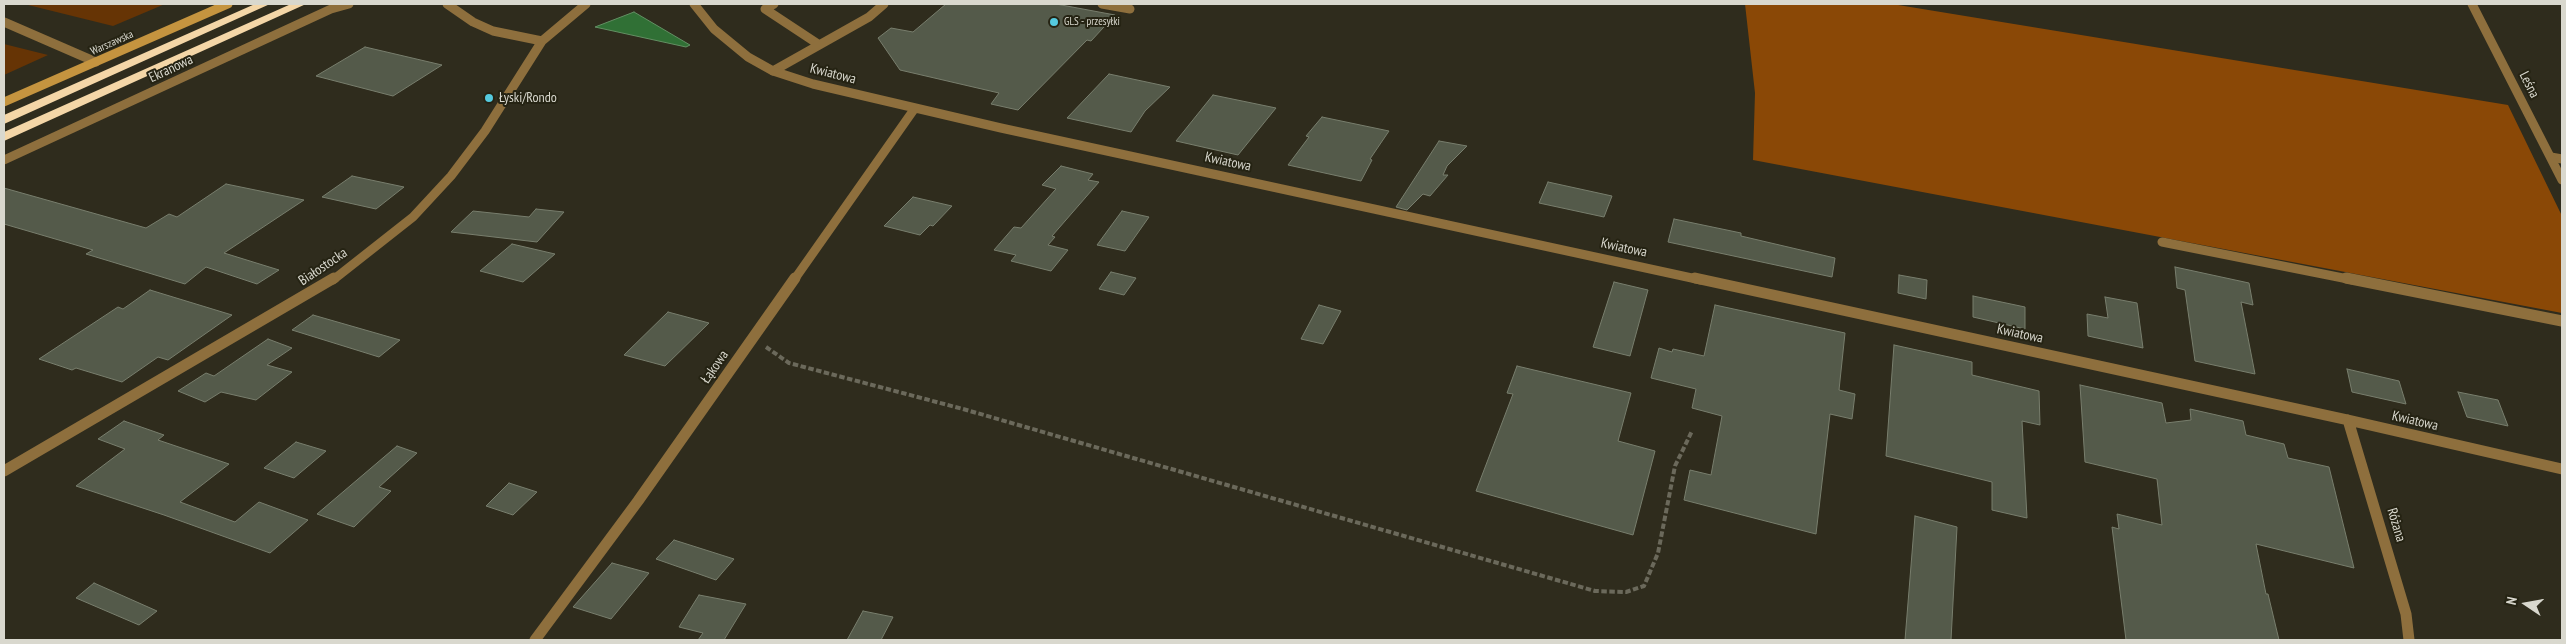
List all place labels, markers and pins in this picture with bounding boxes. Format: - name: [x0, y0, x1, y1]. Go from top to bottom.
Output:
- place label: GLS - przesyłki: [1064, 15, 1120, 29]
- marker: GLS - przesyłki: [1048, 16, 1060, 28]
- place label: Łyski/Rondo: [499, 90, 557, 106]
- marker: Łyski/Rondo: [483, 92, 495, 104]

